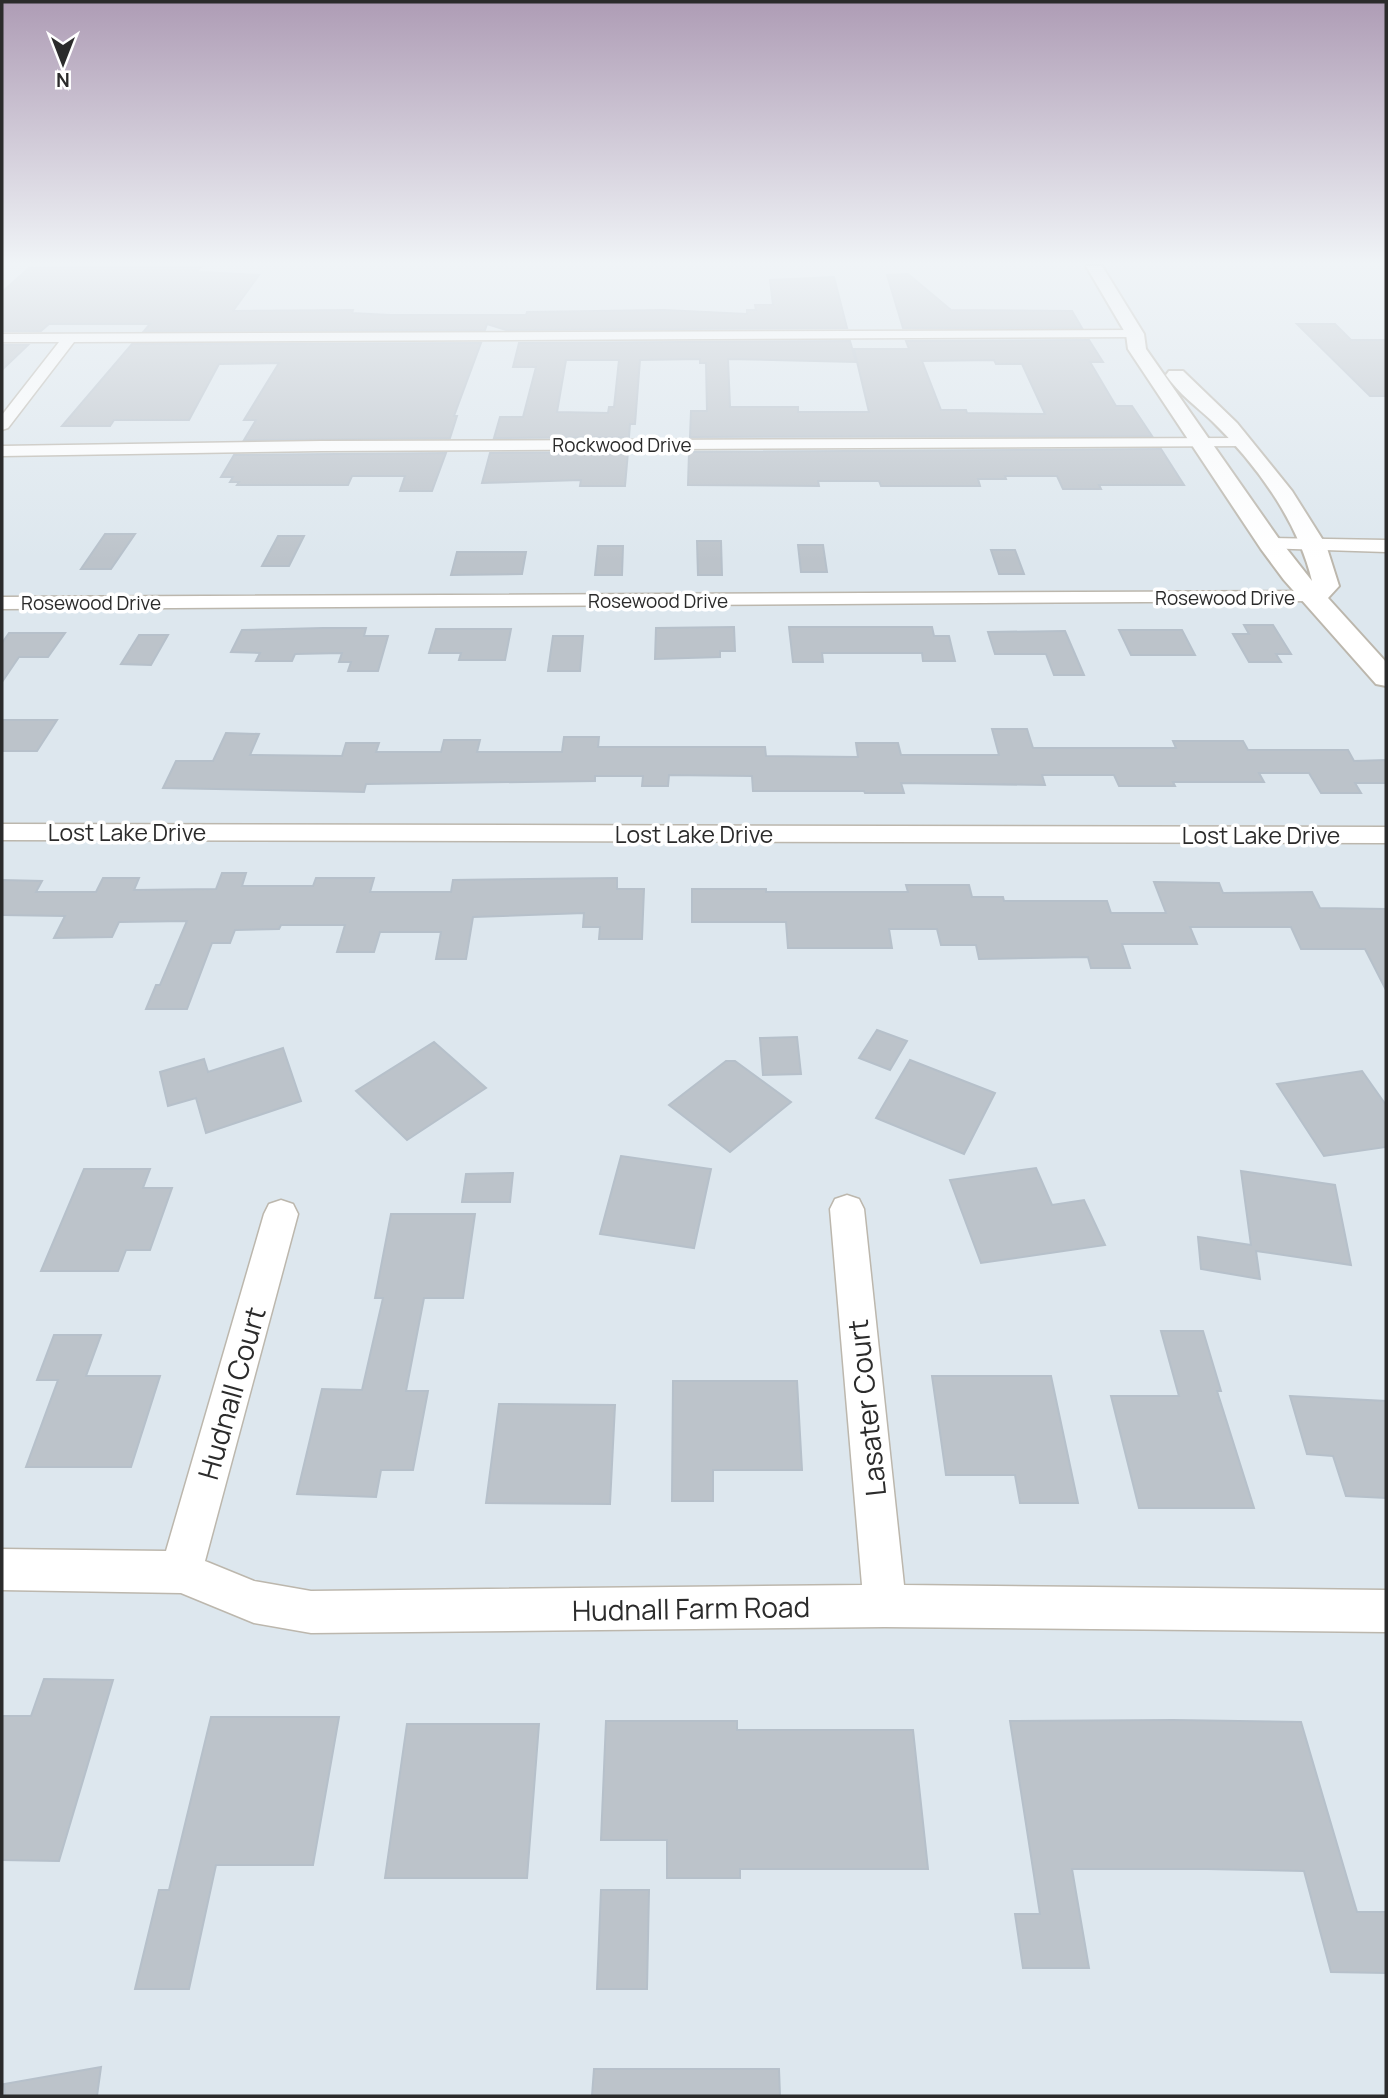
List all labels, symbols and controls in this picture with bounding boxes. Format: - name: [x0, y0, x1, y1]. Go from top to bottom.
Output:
- north arrow: [28, 28, 98, 98]
- text: N: [56, 67, 70, 93]
- street label: Rockwood Drive: [552, 432, 692, 458]
- street label: Rosewood Drive: [1155, 585, 1295, 611]
- street label: Rosewood Drive: [588, 588, 728, 614]
- street label: Rosewood Drive: [21, 590, 161, 616]
- street label: Lost Lake Drive: [48, 816, 206, 848]
- street label: Lost Lake Drive: [615, 818, 773, 850]
- street label: Lost Lake Drive: [1182, 819, 1340, 851]
- street label: Hudnall Court: [188, 1302, 274, 1484]
- street label: Lasater Court: [838, 1318, 894, 1498]
- street label: Hudnall Farm Road: [572, 1587, 810, 1629]

